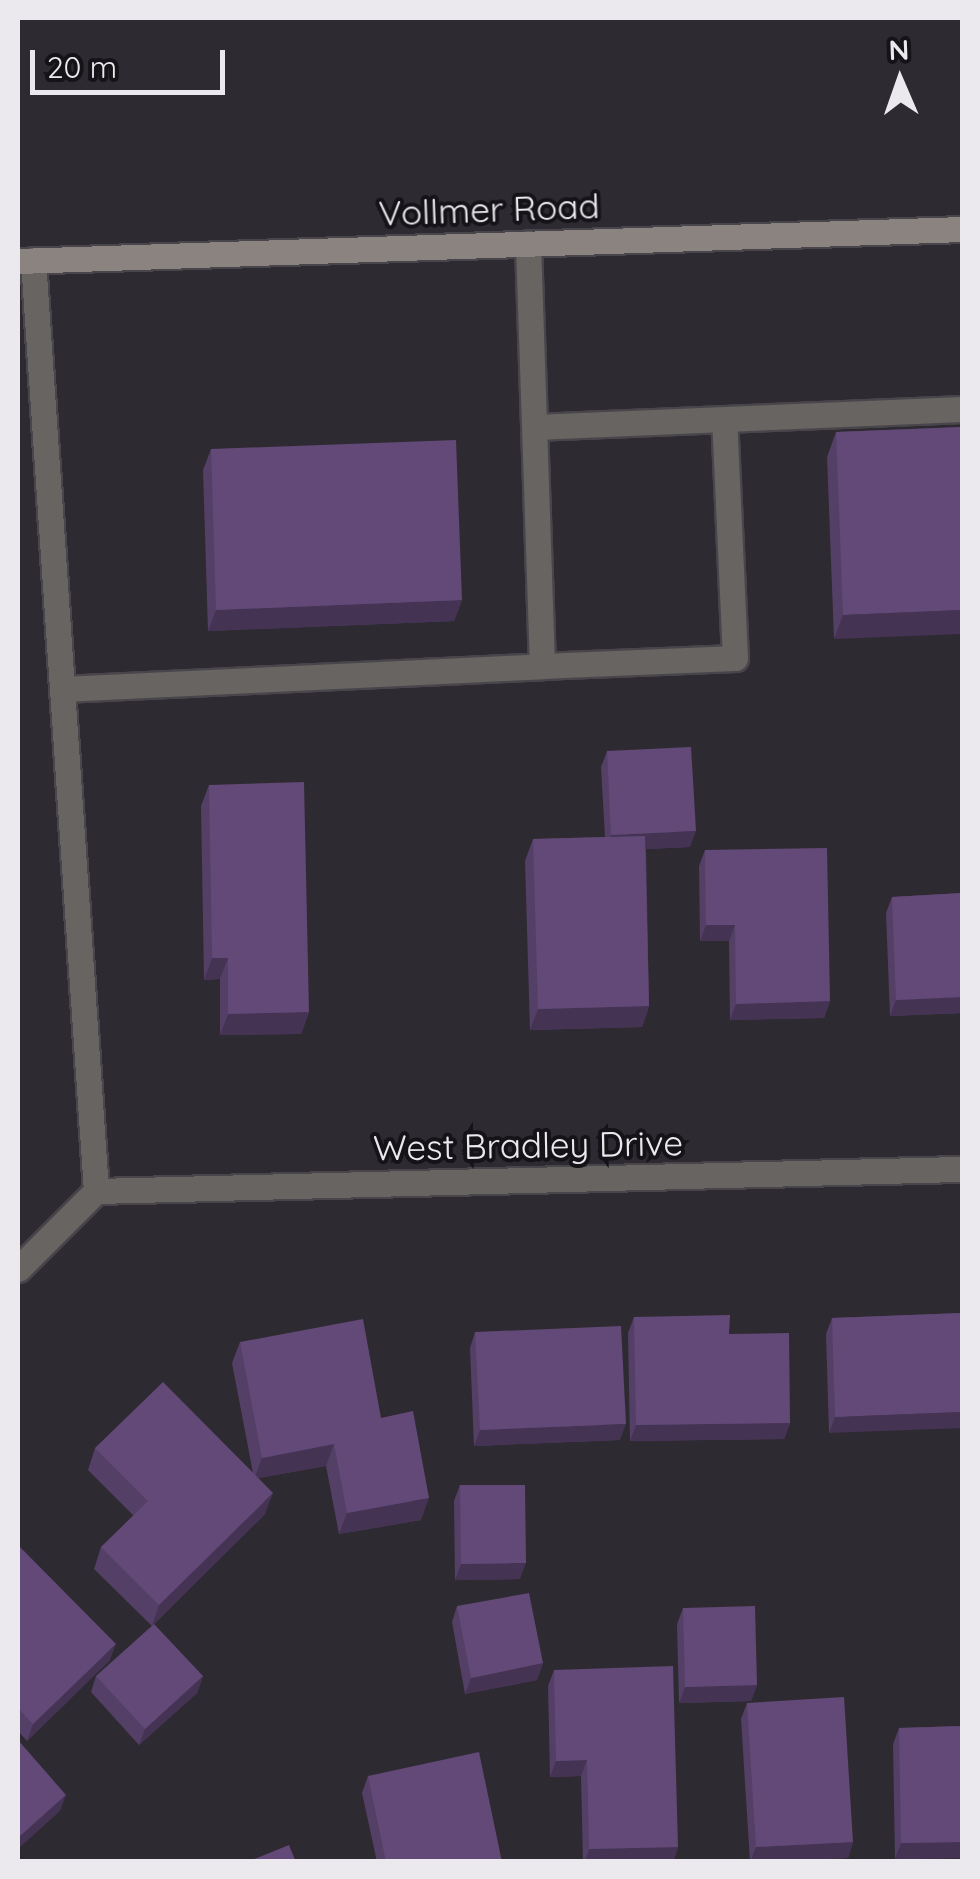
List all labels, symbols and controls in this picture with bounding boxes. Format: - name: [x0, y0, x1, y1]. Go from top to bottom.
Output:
- scale bar: [35, 30, 230, 92]
- north arrow: [850, 30, 950, 130]
- text: N: [888, 32, 910, 67]
- text: 20 m: [47, 48, 117, 86]
- street label: Vollmer Road: [378, 184, 600, 234]
- street label: West Bradley Drive: [373, 1121, 683, 1169]

